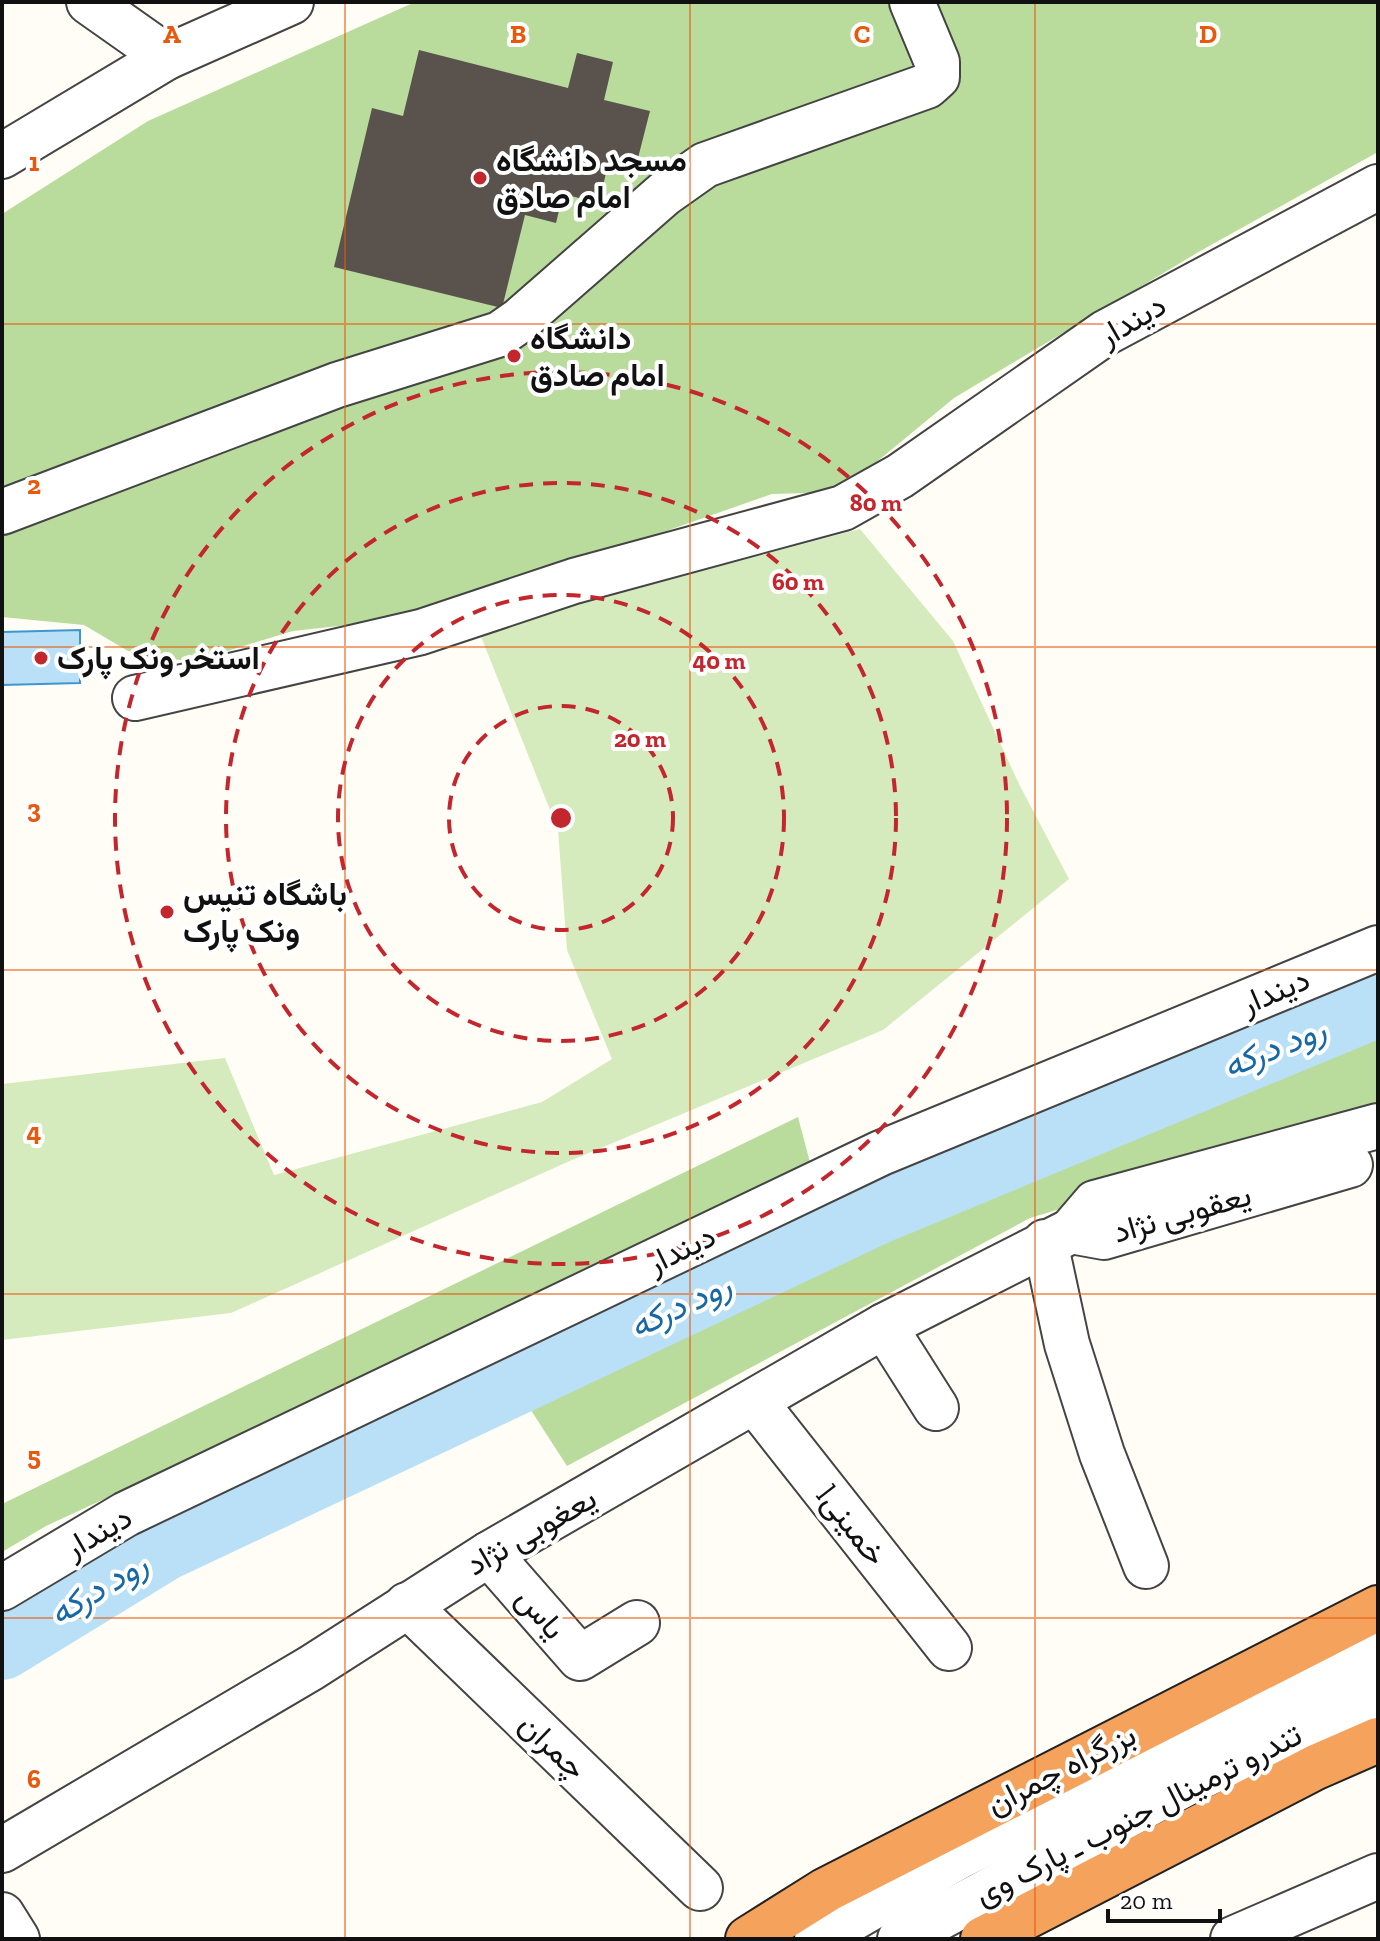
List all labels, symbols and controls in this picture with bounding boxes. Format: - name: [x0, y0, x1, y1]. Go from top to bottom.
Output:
- text: A: [163, 18, 181, 50]
- text: B: [510, 18, 526, 50]
- text: C: [854, 18, 870, 50]
- text: D: [1199, 18, 1217, 50]
- place label: مسجد دانشگاه امام صادق: [496, 141, 687, 218]
- text: 1: [29, 146, 40, 178]
- marker: مسجد دانشگاه امام صادق: [471, 169, 489, 187]
- street label: دیندار: [1091, 286, 1173, 356]
- place label: دانشگاه امام صادق: [530, 319, 665, 396]
- marker: دانشگاه امام صادق: [505, 347, 523, 365]
- text: 2: [27, 469, 41, 501]
- text: 80 m: [850, 488, 902, 517]
- text: 60 m: [772, 567, 824, 596]
- place label: استخر ونک پارک: [57, 639, 260, 680]
- text: 40 m: [692, 646, 746, 675]
- marker: استخر ونک پارک: [32, 649, 50, 667]
- text: 20 m: [614, 724, 666, 753]
- text: 3: [27, 793, 41, 825]
- centre of rings: [547, 804, 575, 832]
- place label: باشگاه تنیس ونک پارک: [183, 875, 347, 953]
- marker: باشگاه تنیس ونک پارک: [158, 903, 176, 921]
- street label: دیندار: [1234, 960, 1316, 1024]
- water label: رود درکه: [1217, 1008, 1332, 1087]
- text: 4: [27, 1116, 42, 1148]
- street label: یعقوبی نژاد: [1109, 1175, 1256, 1252]
- street label: دیندار: [640, 1216, 722, 1283]
- water label: رود درکه: [623, 1264, 738, 1347]
- text: 5: [27, 1440, 41, 1472]
- street label: lخمینی: [809, 1477, 895, 1573]
- street label: یعغوبی نژاد: [459, 1478, 603, 1584]
- street label: دیندار: [57, 1498, 139, 1568]
- water label: رود درکه: [42, 1543, 155, 1634]
- street label: یاس: [508, 1579, 574, 1647]
- street label: چمران: [509, 1705, 595, 1789]
- street label: تندرو ترمینال جنوب ـ پارک وی: [968, 1715, 1309, 1916]
- street label: بزرگراه چمران: [980, 1715, 1143, 1825]
- text: 6: [27, 1763, 41, 1795]
- scale bar: [1108, 1873, 1220, 1923]
- text: 20 m: [1120, 1886, 1173, 1915]

